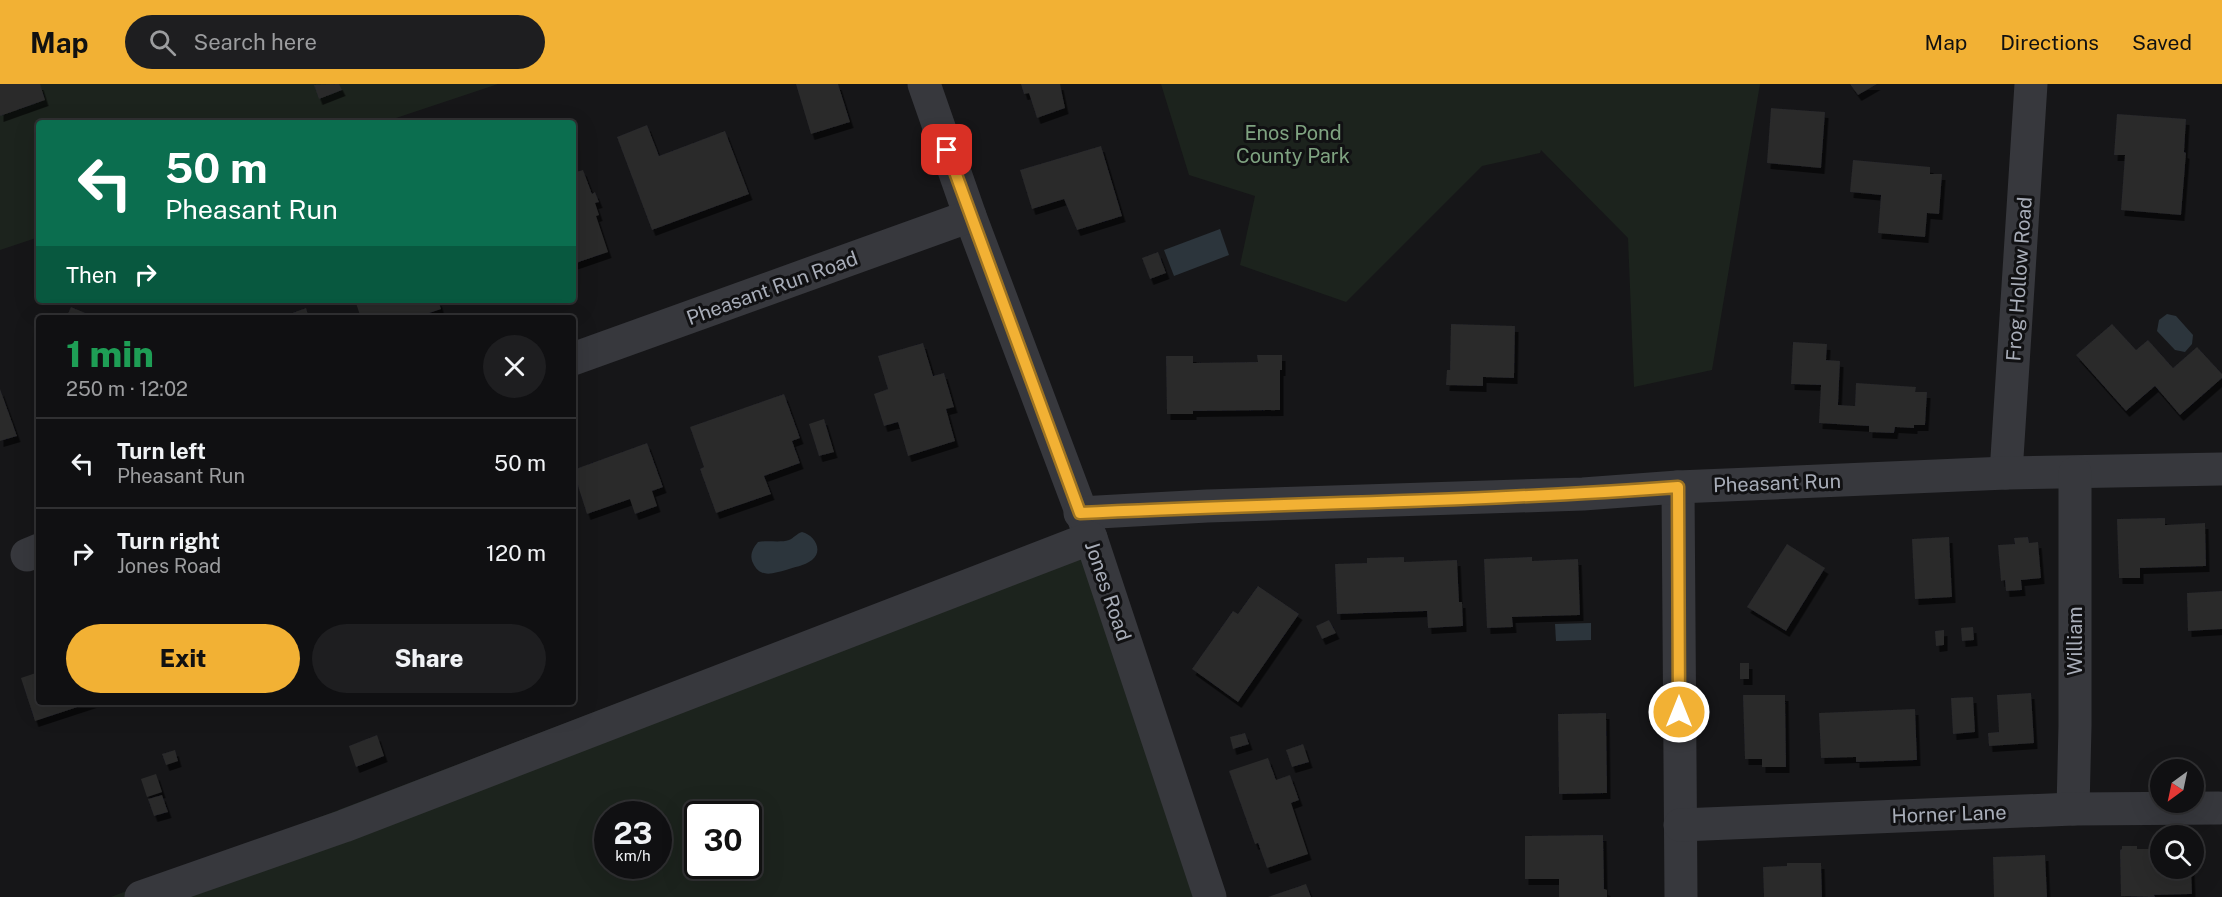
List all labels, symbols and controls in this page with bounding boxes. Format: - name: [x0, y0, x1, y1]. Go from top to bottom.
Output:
- search box: [125, 15, 545, 69]
- text: Map: [30, 26, 89, 59]
- icon: search: [146, 26, 179, 59]
- text: Search here: [194, 29, 317, 55]
- text: Map: [1925, 30, 1967, 55]
- text: Directions: [2000, 30, 2099, 55]
- text: Saved: [2132, 30, 2192, 55]
- park label: Enos Pond County Park: [1236, 121, 1350, 168]
- pin: [921, 124, 972, 175]
- icon: arrive: [930, 133, 963, 166]
- text: 50 m: [165, 143, 268, 192]
- icon: left: [66, 144, 144, 222]
- text: Pheasant Run: [165, 193, 338, 225]
- street label: Frog Hollow Road: [2001, 196, 2037, 362]
- street label: Pheasant Run Road: [683, 246, 861, 330]
- icon: right: [129, 258, 162, 291]
- text: Then: [66, 262, 117, 288]
- text: 1 min: [66, 333, 154, 375]
- button: close: [483, 335, 546, 398]
- text: 250 m · 12:02: [66, 377, 188, 401]
- text: Turn left: [117, 438, 206, 464]
- icon: left: [66, 447, 99, 480]
- text: 50 m: [494, 450, 546, 476]
- text: Pheasant Run: [117, 464, 245, 488]
- street label: Pheasant Run: [1713, 469, 1841, 497]
- text: Turn right: [117, 528, 220, 554]
- icon: right: [66, 537, 99, 570]
- street label: Jones Road: [1080, 538, 1136, 644]
- text: 120 m: [486, 540, 546, 566]
- text: Jones Road: [117, 554, 221, 578]
- street label: William: [2063, 606, 2087, 676]
- button: Exit: [66, 624, 300, 693]
- button: Share: [312, 624, 546, 693]
- position arrow: [1647, 680, 1711, 744]
- north arrow: [2150, 759, 2204, 813]
- map controls: [2150, 759, 2204, 879]
- street label: Horner Lane: [1891, 800, 2007, 828]
- speed limit sign: 30: [684, 801, 762, 879]
- text: 23: [613, 815, 653, 851]
- button: search: [2150, 825, 2204, 879]
- text: km/h: [615, 847, 651, 864]

